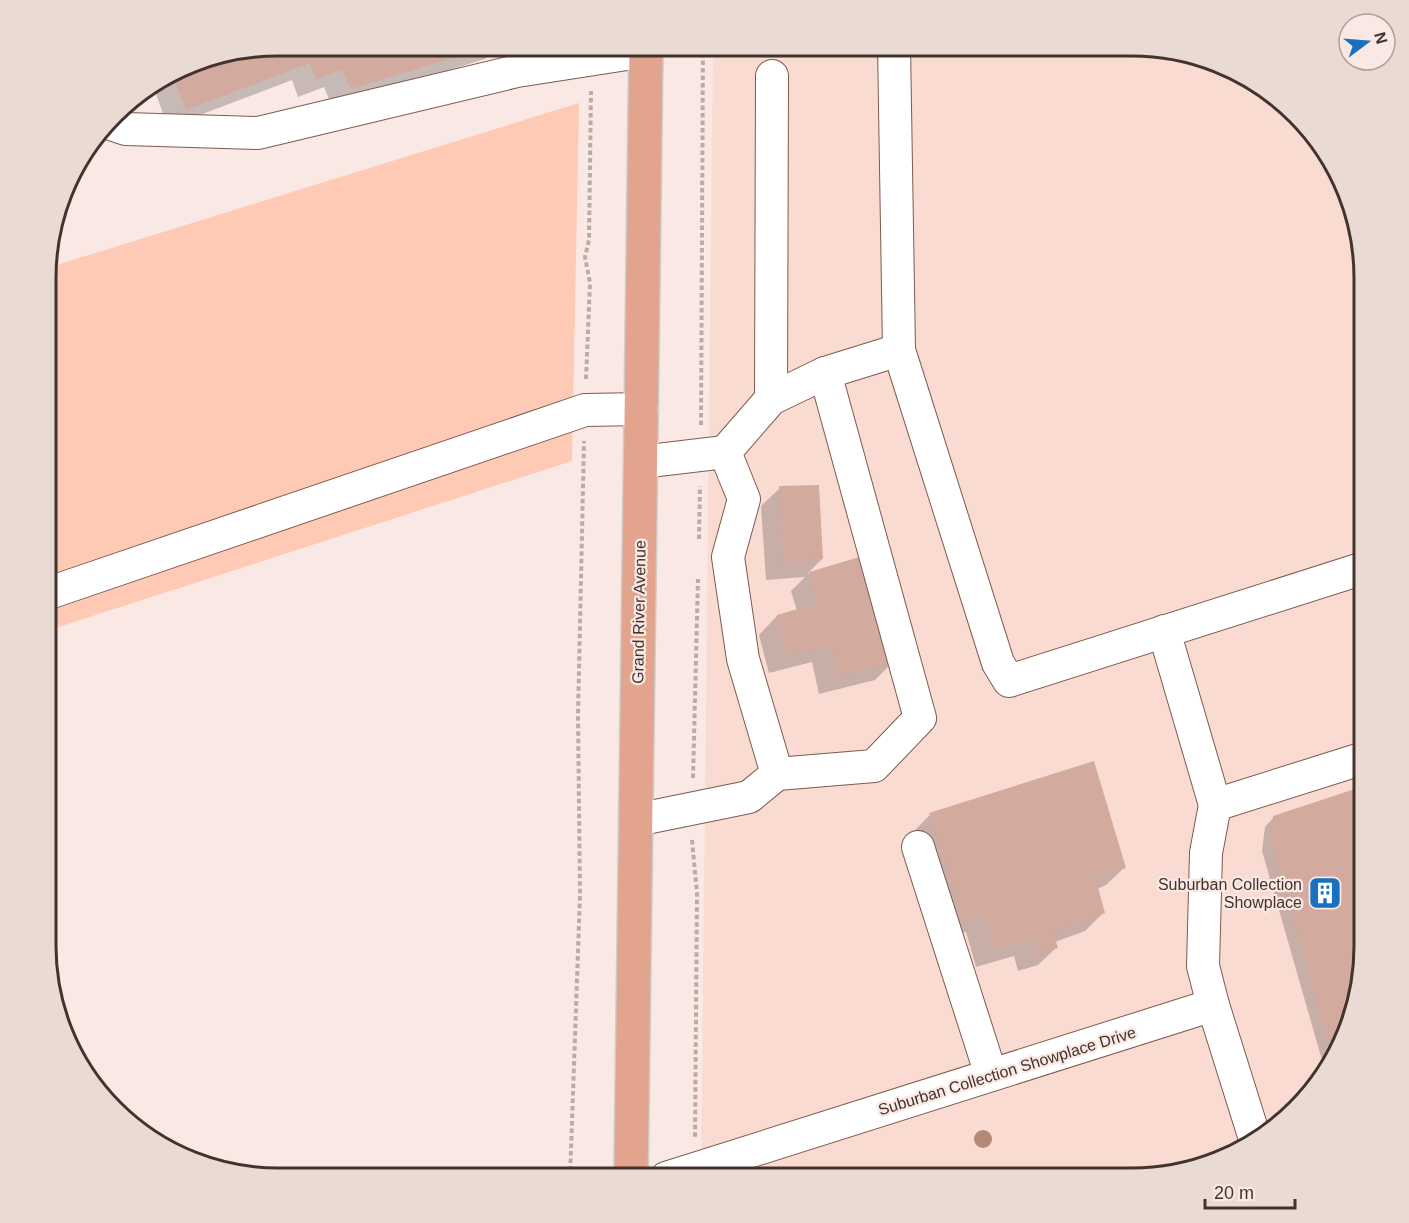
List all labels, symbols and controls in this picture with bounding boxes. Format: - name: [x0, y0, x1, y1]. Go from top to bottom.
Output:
- north arrow: [1337, 12, 1397, 72]
- text: N: [1371, 30, 1391, 46]
- street label: Grand River Avenue: [629, 540, 649, 684]
- building icon: Suburban Collection Showplace: [1307, 875, 1343, 911]
- place label: Suburban Collection Showplace: [1158, 876, 1302, 911]
- street label: Suburban Collection Showplace Drive: [876, 1024, 1138, 1118]
- scale bar: [1205, 1172, 1295, 1210]
- text: 20 m: [1214, 1183, 1254, 1203]

